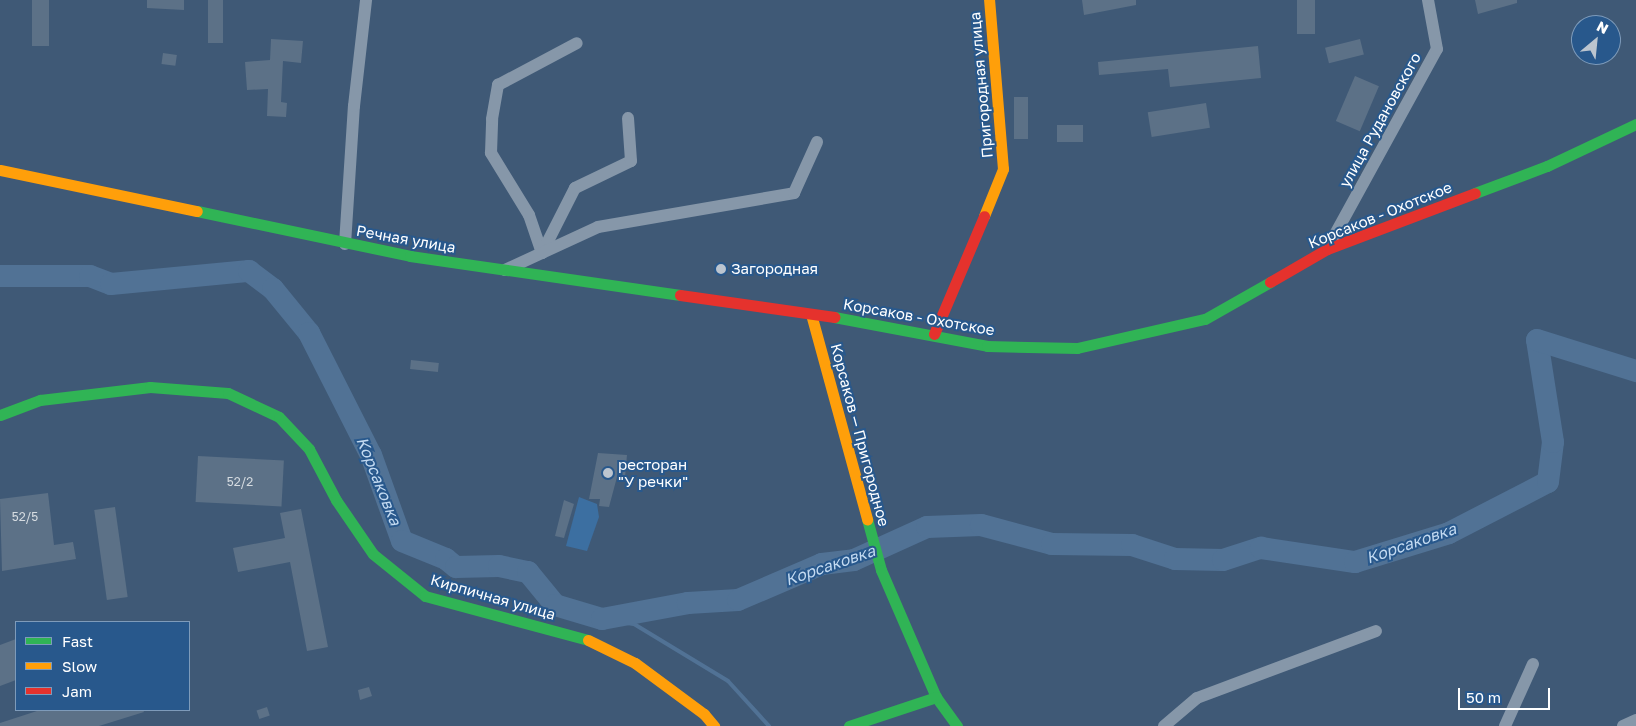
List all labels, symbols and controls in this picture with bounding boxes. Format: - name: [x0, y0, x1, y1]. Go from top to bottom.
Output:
- street label: Пригородная улица: [966, 11, 996, 159]
- north arrow: [1571, 15, 1621, 65]
- text: N: [1594, 17, 1611, 37]
- street label: улица Рудановского: [1335, 49, 1425, 191]
- street label: Корсаков - Охотское: [1306, 178, 1454, 252]
- street label: Речная улица: [355, 221, 457, 257]
- place label: Загородная: [731, 260, 818, 278]
- marker: Загородная: [715, 263, 727, 275]
- street label: Корсаков - Охотское: [842, 295, 996, 339]
- street label: Корсаков — Пригородное: [827, 342, 893, 528]
- water label: Корсаковка: [353, 434, 405, 528]
- place label: ресторан "У речки": [618, 455, 688, 490]
- marker: ресторан "У речки": [602, 467, 614, 479]
- house number: 52/2: [227, 475, 253, 489]
- house number: 52/5: [12, 510, 38, 524]
- water label: Корсаковка: [1364, 519, 1458, 567]
- water label: Корсаковка: [783, 541, 877, 589]
- street label: Кирпичная улица: [428, 571, 558, 623]
- legend: [15, 621, 190, 711]
- text: Fast: [62, 632, 93, 650]
- text: Slow: [62, 657, 97, 675]
- scale bar: [1461, 678, 1554, 710]
- text: Jam: [62, 682, 92, 700]
- text: 50 m: [1466, 688, 1501, 706]

